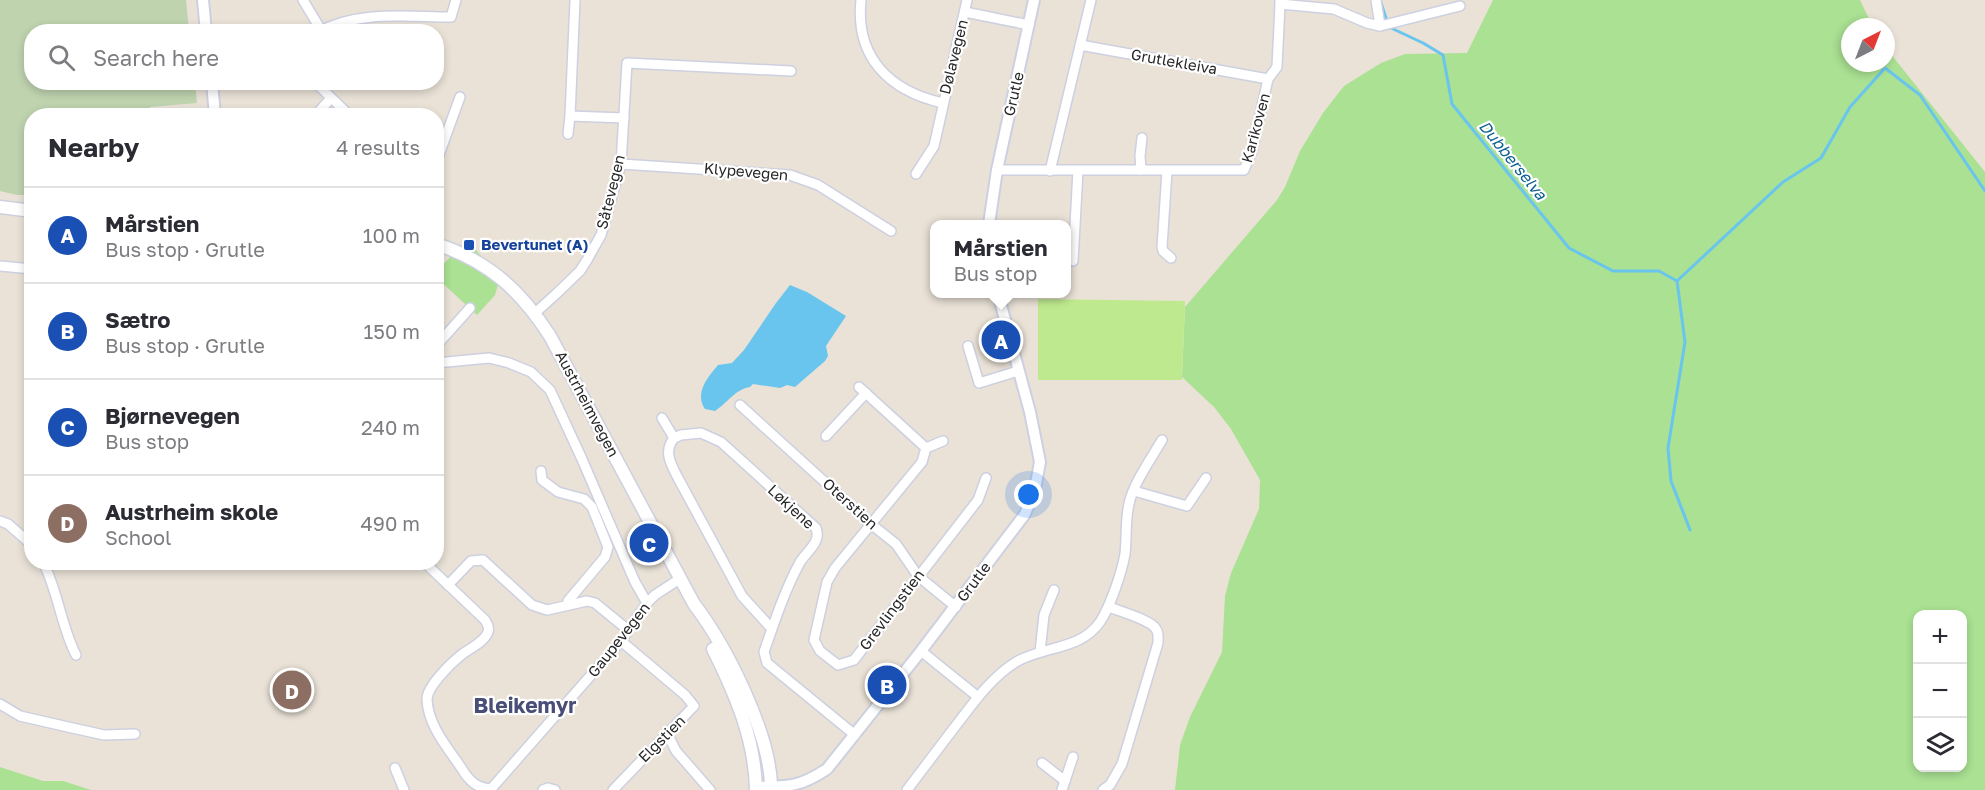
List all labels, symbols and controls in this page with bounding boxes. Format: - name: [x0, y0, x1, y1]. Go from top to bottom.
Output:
- street label: Dølavegen: [935, 17, 971, 96]
- north arrow: [1841, 18, 1895, 72]
- search box: [24, 24, 444, 90]
- icon: search: [45, 41, 78, 74]
- text: Search here: [93, 44, 219, 71]
- street label: Grutlekleiva: [1130, 45, 1219, 77]
- street label: Grutle: [999, 70, 1027, 118]
- street label: Karikoven: [1237, 91, 1273, 165]
- water label: Dubberselva: [1475, 116, 1552, 204]
- text: Nearby: [48, 132, 139, 163]
- text: 4 results: [336, 135, 420, 159]
- street label: Såtevegen: [592, 153, 628, 231]
- street label: Klypevegen: [703, 158, 789, 184]
- text: Mårstien: [105, 210, 199, 237]
- popup: [930, 220, 1071, 298]
- text: A: [60, 223, 75, 247]
- text: 100 m: [363, 223, 420, 247]
- text: Mårstien: [953, 234, 1048, 261]
- place label: Bevertunet (A): [481, 235, 588, 253]
- text: Bus stop · Grutle: [105, 237, 265, 261]
- marker: Bevertunet (A): [462, 238, 476, 252]
- text: Bus stop: [953, 261, 1037, 285]
- text: Sætro: [105, 306, 170, 333]
- pin: A: [982, 318, 1020, 362]
- text: B: [60, 319, 75, 343]
- text: 150 m: [364, 319, 420, 343]
- text: Bus stop · Grutle: [105, 333, 265, 357]
- street label: Austrheimvegen: [552, 347, 623, 460]
- text: Bjørnevegen: [105, 402, 240, 429]
- text: C: [60, 415, 75, 439]
- text: 240 m: [361, 415, 420, 439]
- text: Bus stop: [105, 429, 189, 453]
- street label: Oterstien: [820, 474, 882, 533]
- street label: Løkjene: [765, 480, 819, 532]
- your location: [1014, 480, 1043, 509]
- text: Austrheim skole: [105, 498, 278, 525]
- text: D: [60, 511, 75, 535]
- text: 490 m: [361, 511, 420, 535]
- pin: C: [630, 520, 668, 566]
- text: School: [105, 525, 171, 549]
- street label: Grutle: [953, 558, 994, 605]
- street label: Grevlingstien: [855, 566, 927, 653]
- street label: Gaupevegen: [584, 598, 653, 680]
- map controls: [1913, 610, 1967, 772]
- button: +: [1913, 610, 1967, 664]
- pin: B: [868, 662, 906, 708]
- button: −: [1913, 664, 1967, 718]
- pin: D: [272, 668, 312, 712]
- district label: Bleikemyr: [474, 692, 576, 718]
- street label: Elgstien: [634, 711, 688, 765]
- button: layers: [1913, 718, 1967, 772]

